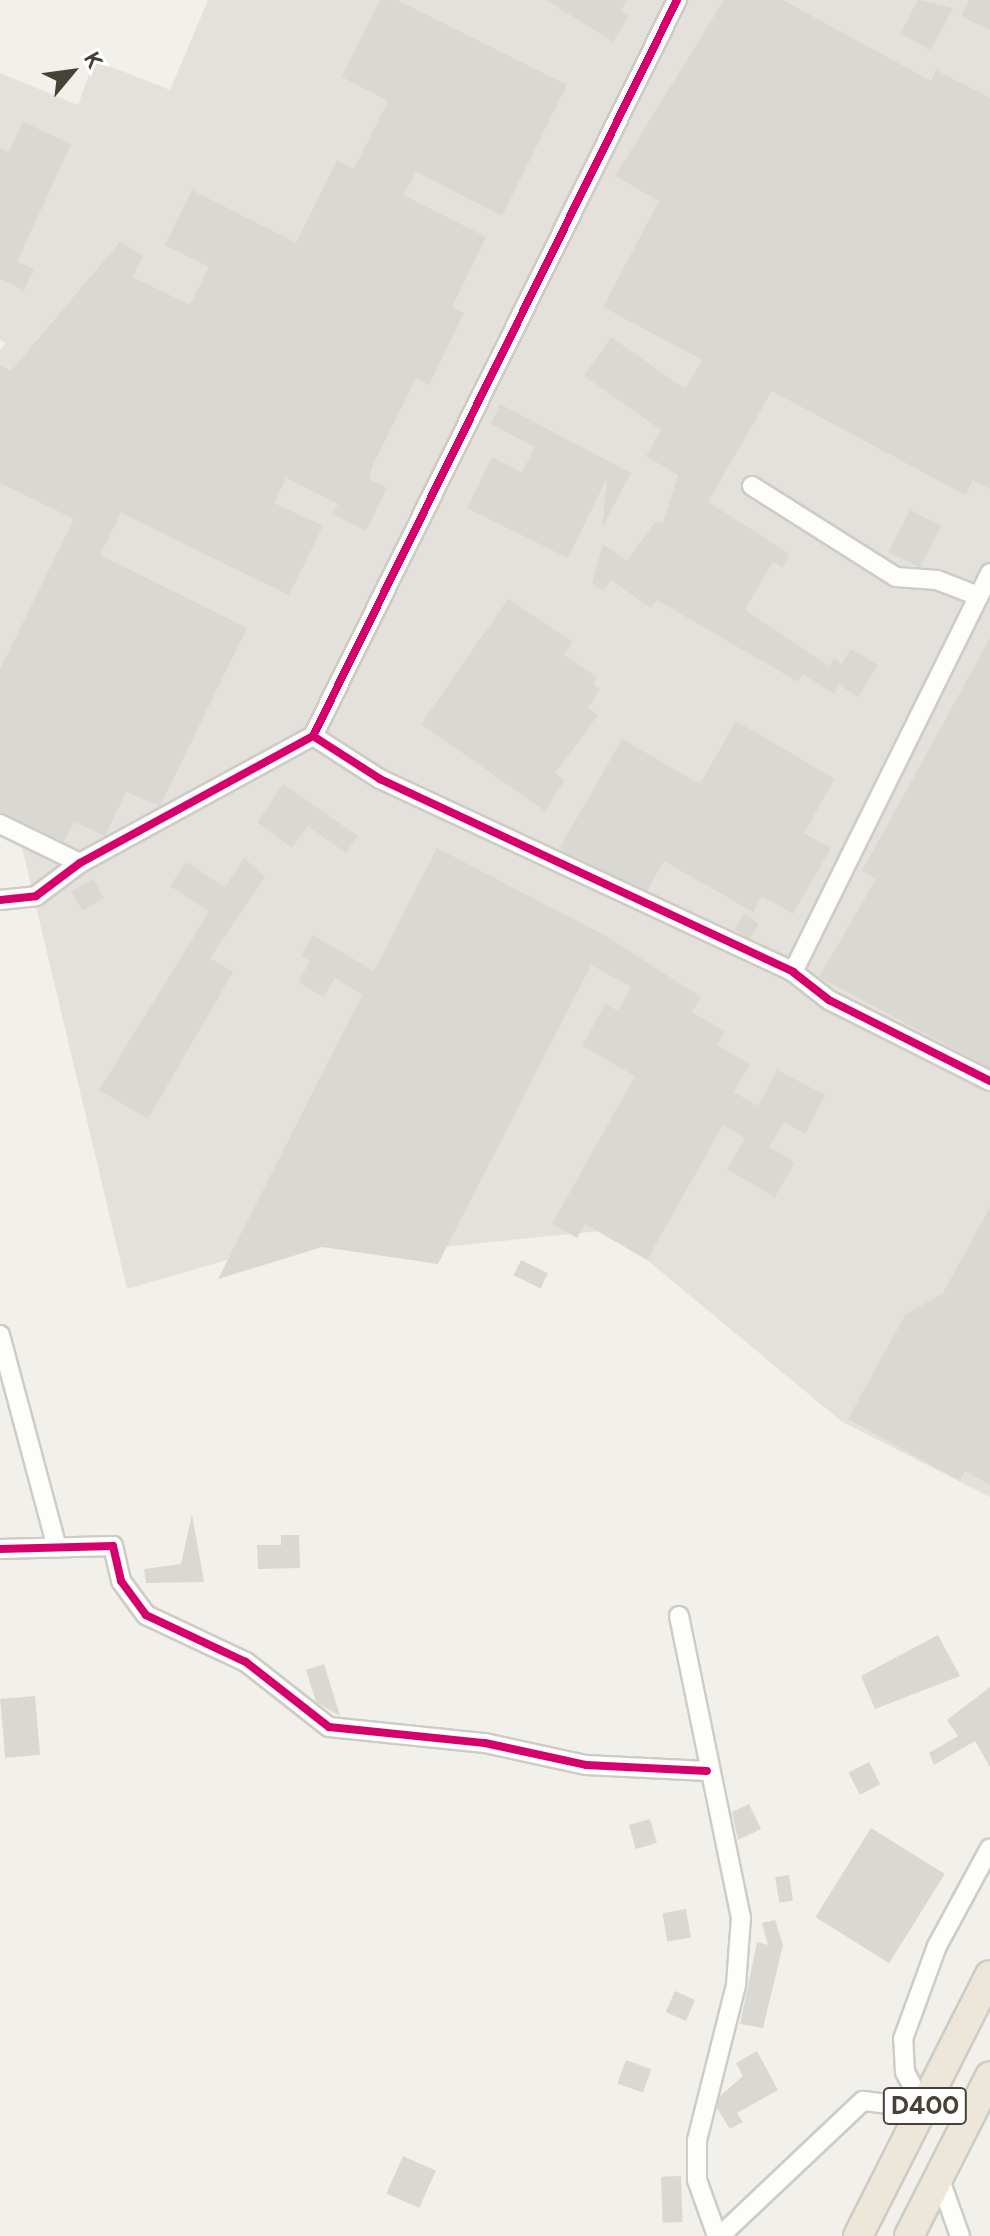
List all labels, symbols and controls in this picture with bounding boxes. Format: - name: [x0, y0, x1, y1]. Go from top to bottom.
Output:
- north arrow: [32, 32, 112, 112]
- text: K: [78, 47, 109, 73]
- road number: D400: [881, 2084, 969, 2128]

